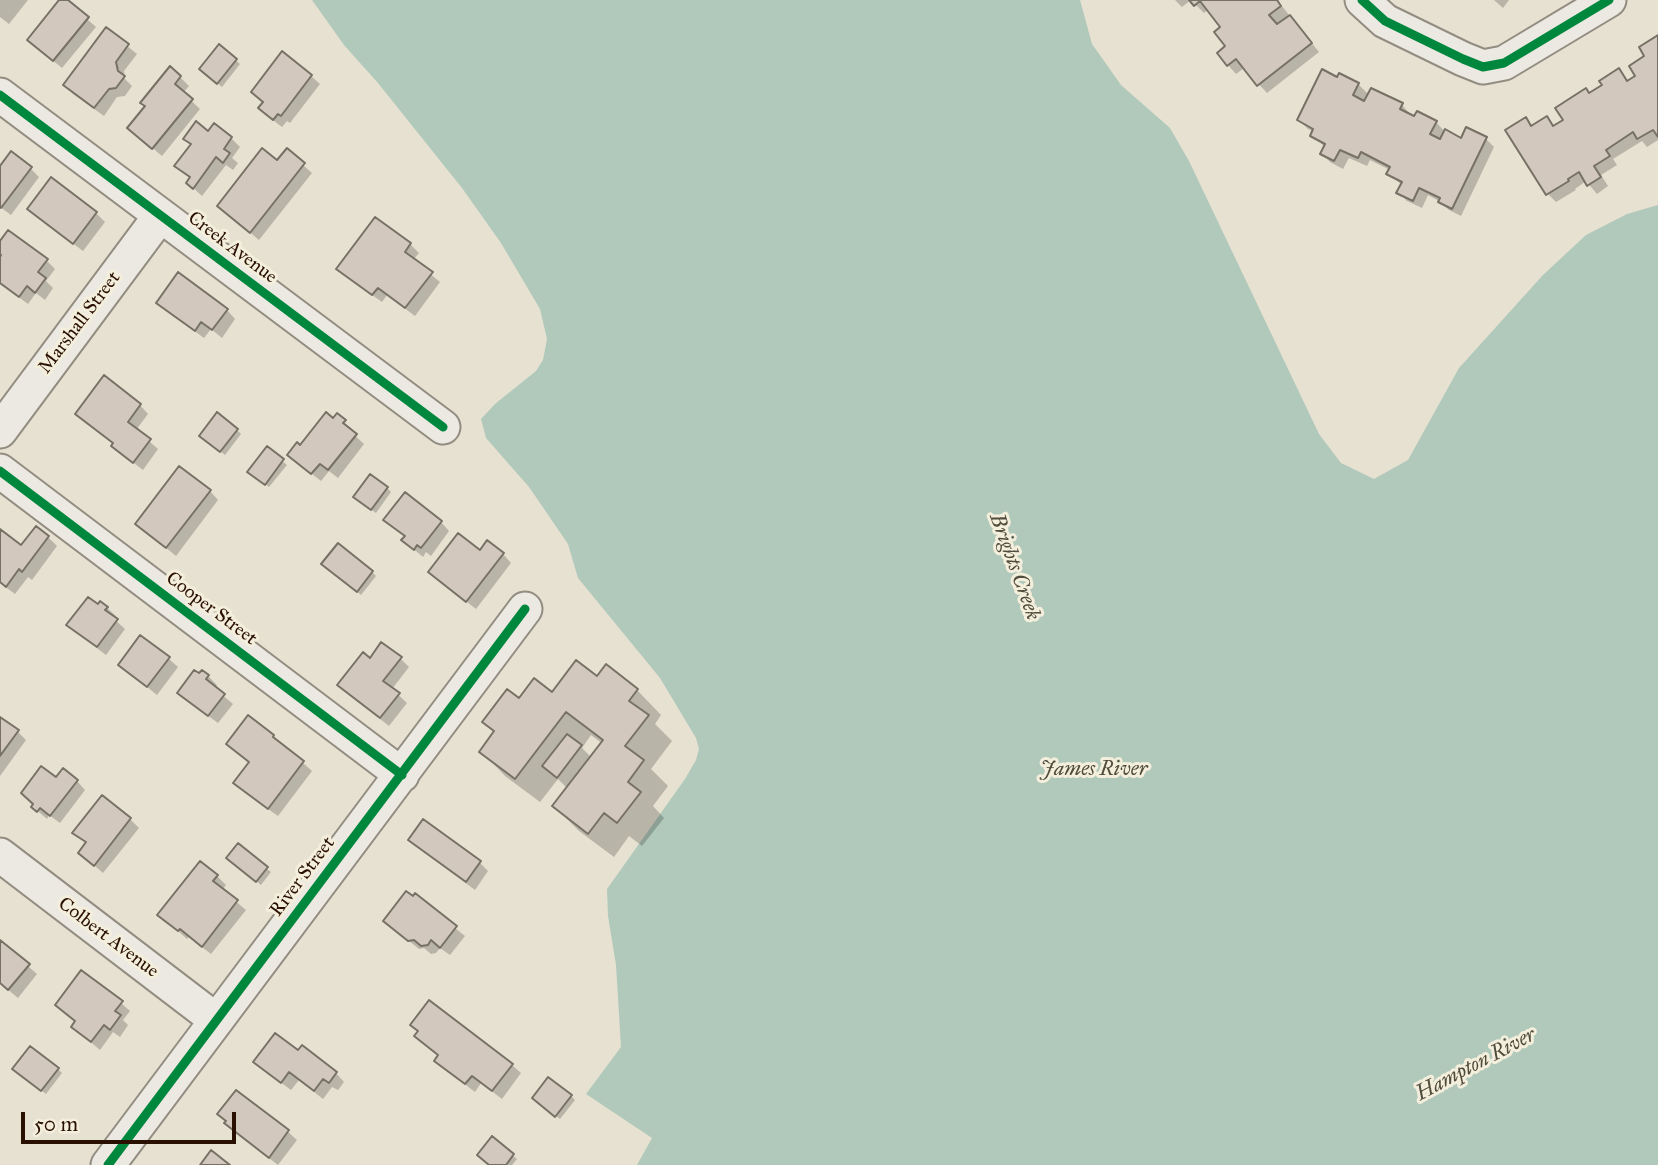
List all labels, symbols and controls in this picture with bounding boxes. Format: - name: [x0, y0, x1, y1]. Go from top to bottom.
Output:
- street label: Creek Avenue: [183, 207, 281, 289]
- street label: Marshall Street: [34, 267, 126, 379]
- water label: Brights Creek: [983, 510, 1045, 624]
- street label: Cooper Street: [161, 567, 261, 651]
- water label: James River: [1041, 757, 1147, 783]
- street label: River Street: [266, 833, 340, 921]
- street label: Colbert Avenue: [53, 893, 163, 983]
- water label: Hampton River: [1412, 1023, 1540, 1107]
- scale bar: [24, 1098, 240, 1142]
- text: 50 m: [34, 1111, 78, 1137]

